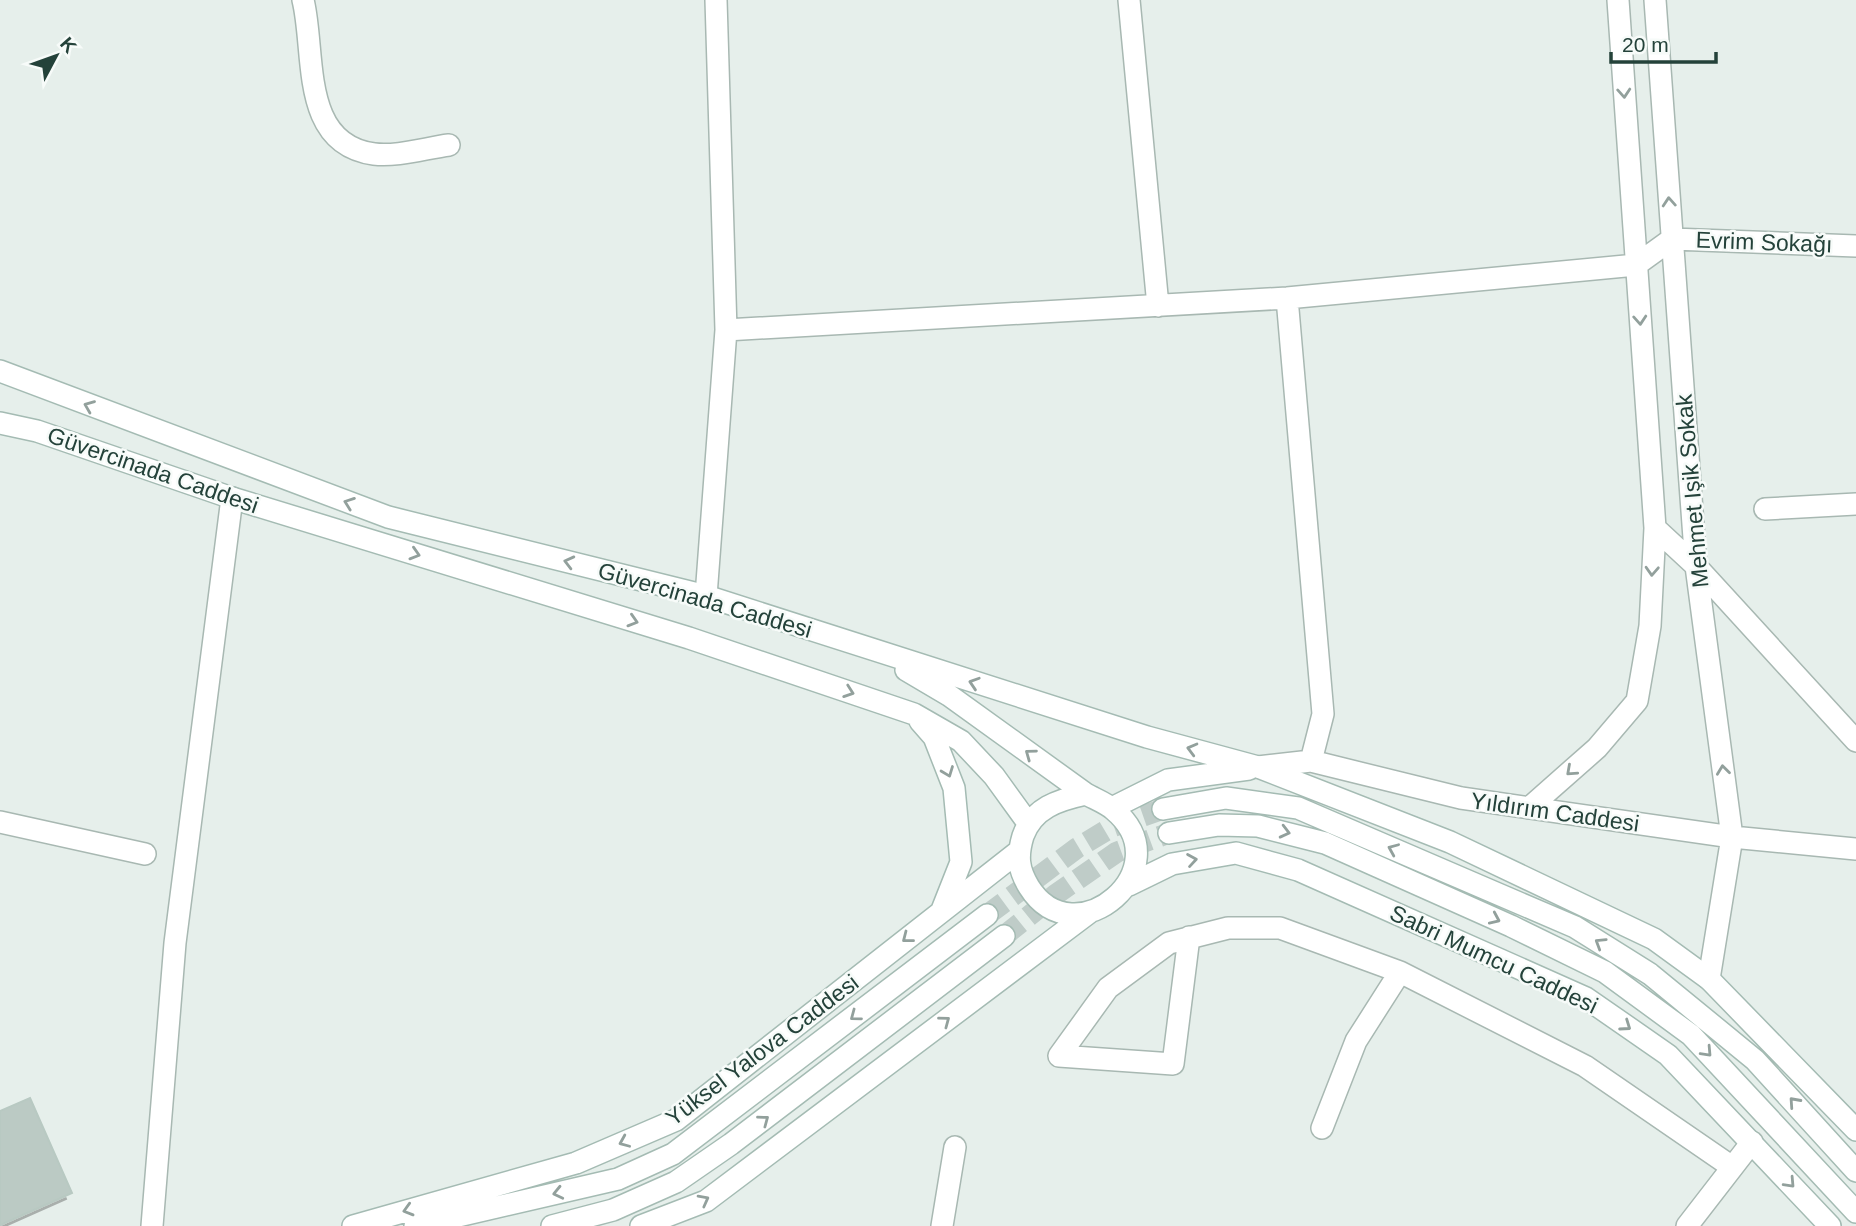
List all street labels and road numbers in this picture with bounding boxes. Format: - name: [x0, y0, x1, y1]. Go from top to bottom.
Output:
- street label: Evrim Sokağı: [1695, 227, 1833, 257]
- street label: Mehmet Işik Sokak: [1671, 393, 1713, 589]
- street label: Güvercinada Caddesi: [44, 422, 262, 518]
- street label: Güvercinada Caddesi: [595, 557, 815, 643]
- street label: Yıldırım Caddesi: [1469, 787, 1641, 837]
- street label: Sabri Mumcu Caddesi: [1386, 899, 1602, 1019]
- street label: Yüksel Yalova Caddesi: [661, 969, 863, 1131]

